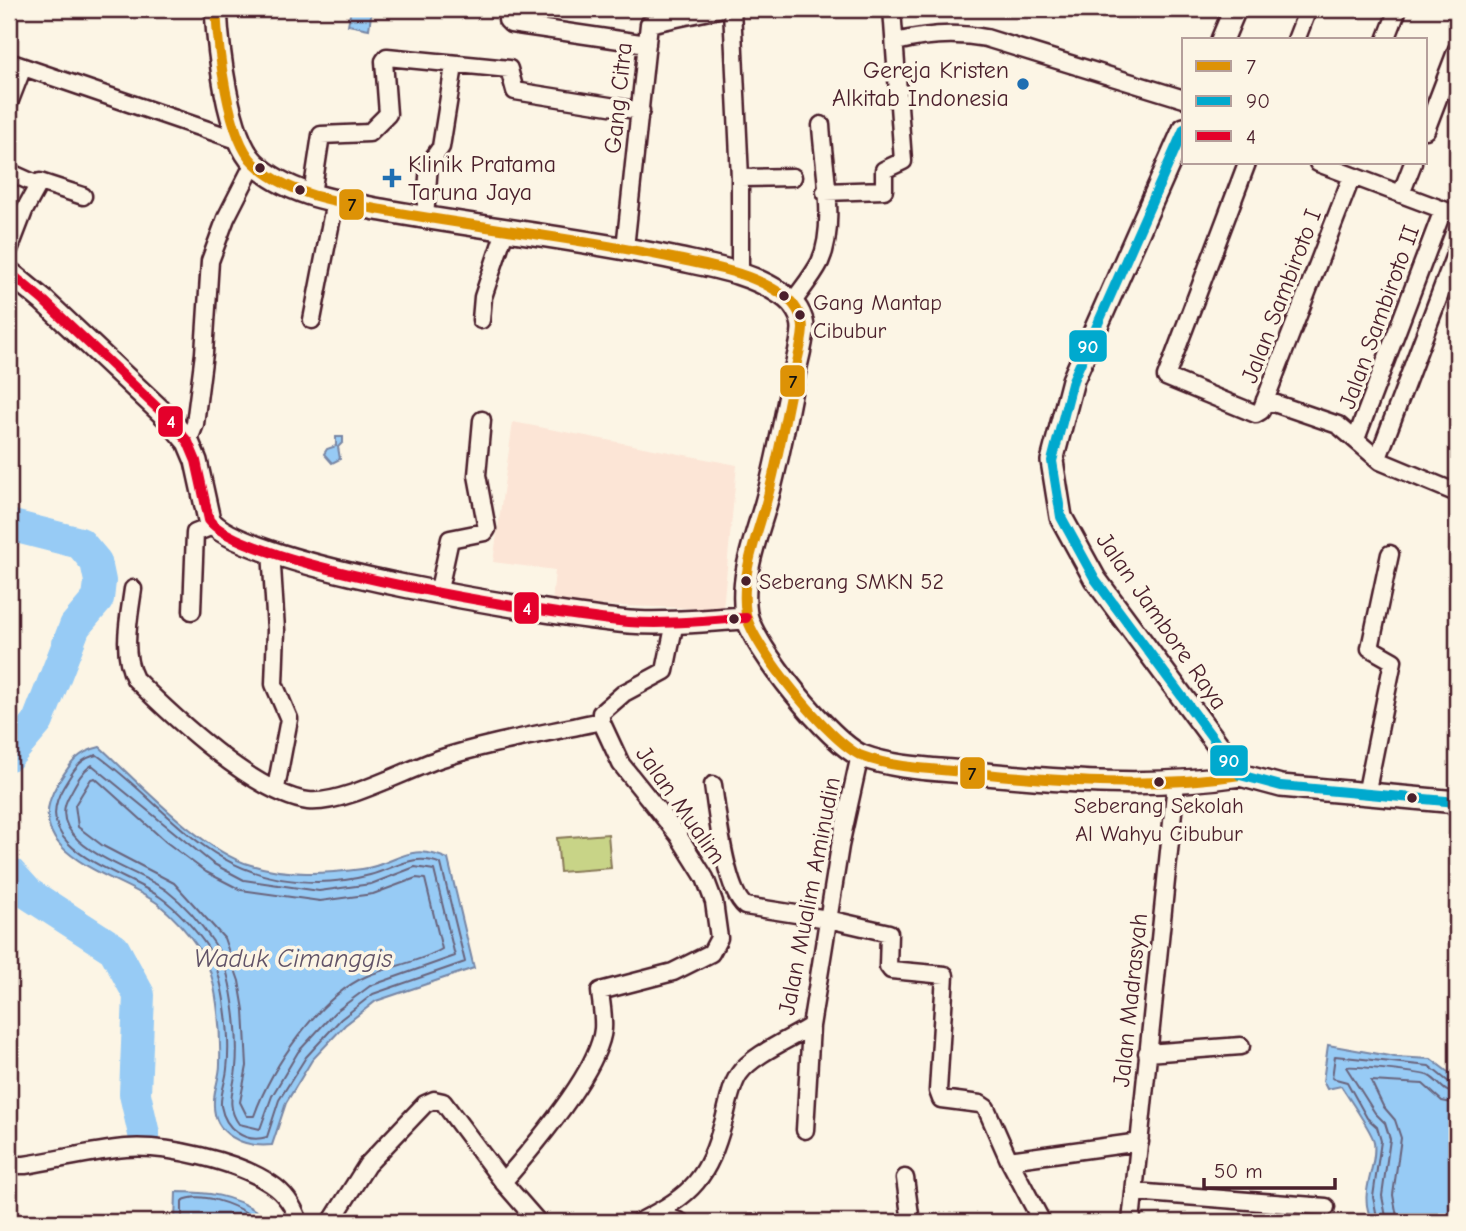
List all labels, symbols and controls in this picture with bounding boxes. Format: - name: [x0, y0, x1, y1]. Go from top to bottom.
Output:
- legend: [1182, 38, 1428, 164]
- street label: Gang Citra: [598, 41, 638, 155]
- text: 7: [1246, 55, 1256, 79]
- place label: Gereja Kristen Alkitab Indonesia: [832, 56, 1009, 112]
- marker: Gereja Kristen Alkitab Indonesia: [1015, 76, 1031, 92]
- text: 90: [1246, 89, 1270, 113]
- text: 4: [1246, 125, 1256, 149]
- place label: Klinik Pratama Taruna Jaya: [408, 150, 556, 206]
- unlabelled marker: [253, 161, 267, 175]
- marker: Klinik Pratama Taruna Jaya: [382, 168, 402, 188]
- unlabelled marker: [293, 183, 307, 197]
- line badge: 7: [338, 188, 365, 221]
- text: 7: [348, 194, 357, 216]
- street label: Jalan Sambiroto I: [1235, 205, 1327, 387]
- street label: Jalan Sambiroto II: [1333, 221, 1425, 413]
- unlabelled marker: [777, 289, 791, 303]
- place label: Gang Mantap Cibubur: [813, 290, 942, 344]
- marker: Gang Mantap Cibubur: [793, 308, 807, 322]
- line badge: 90: [1068, 329, 1108, 363]
- text: 90: [1078, 336, 1098, 358]
- line badge: 7: [779, 364, 806, 398]
- text: 7: [789, 371, 798, 393]
- line badge: 4: [157, 405, 184, 438]
- text: 4: [167, 411, 176, 433]
- street label: Jalan Jambore Raya: [1091, 527, 1233, 715]
- place label: Seberang SMKN 52: [759, 569, 944, 595]
- marker: Seberang SMKN 52: [739, 574, 753, 588]
- line badge: 4: [513, 591, 540, 625]
- text: 4: [523, 598, 532, 620]
- unlabelled marker: [727, 612, 741, 626]
- street label: Jalan Mualim: [630, 741, 732, 869]
- line badge: 90: [1209, 744, 1249, 777]
- text: 90: [1219, 750, 1239, 772]
- line badge: 7: [959, 756, 986, 790]
- text: 7: [968, 763, 977, 785]
- street label: Jalan Mualim Aminudin: [772, 775, 846, 1017]
- marker: Seberang Sekolah Al Wahyu Cibubur: [1152, 775, 1166, 789]
- unlabelled marker: [1405, 791, 1419, 805]
- place label: Seberang Sekolah Al Wahyu Cibubur: [1074, 793, 1244, 847]
- street label: Jalan Madrasyah: [1107, 912, 1153, 1088]
- water label: Waduk Cimanggis: [194, 944, 393, 974]
- scale bar: [1204, 1147, 1335, 1191]
- text: 50 m: [1214, 1159, 1263, 1183]

